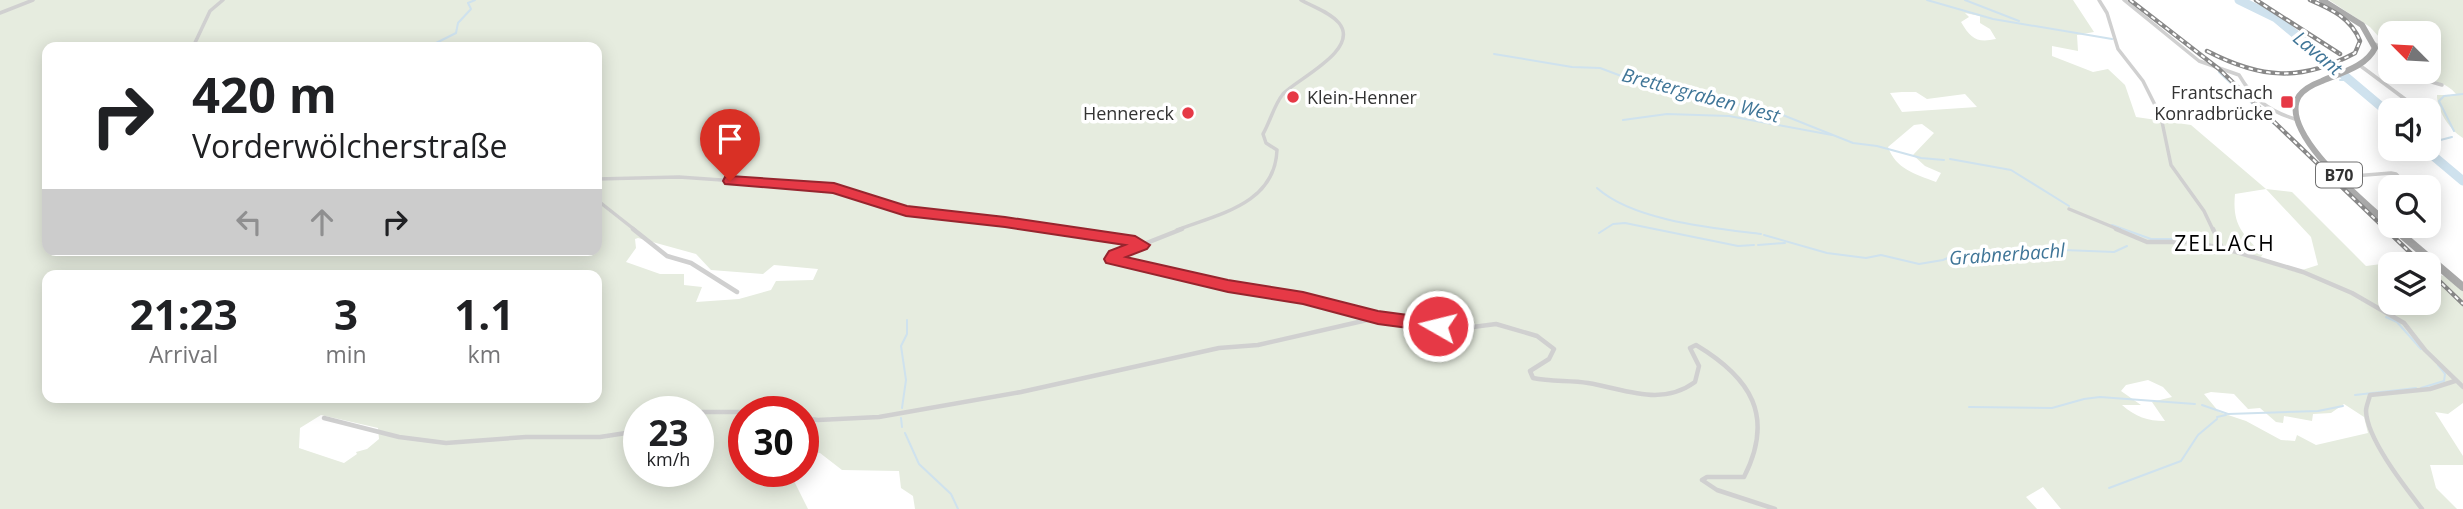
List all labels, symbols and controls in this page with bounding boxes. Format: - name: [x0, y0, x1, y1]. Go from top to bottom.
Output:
- north arrow: [2378, 21, 2441, 84]
- map controls: [2378, 21, 2441, 315]
- water label: Lavant: [2288, 25, 2349, 82]
- text: 420 m: [192, 61, 337, 127]
- water label: Brettergraben West: [1619, 61, 1784, 129]
- icon: right: [77, 70, 168, 161]
- place label: Frantschach Konradbrücke: [2154, 80, 2273, 125]
- place label: Klein-Henner: [1307, 85, 1418, 109]
- marker: Klein-Henner: [1285, 89, 1301, 105]
- marker: Frantschach Konradbrücke: [2279, 94, 2295, 110]
- button: sound: [2378, 98, 2441, 161]
- place label: Hennereck: [1083, 101, 1175, 125]
- marker: Hennereck: [1180, 105, 1196, 121]
- pin: [700, 109, 760, 181]
- icon: arrive: [711, 120, 749, 158]
- text: Vorderwölcherstraße: [192, 124, 508, 167]
- road number: B70: [2316, 162, 2362, 188]
- button: search: [2378, 175, 2441, 238]
- icon: left: [230, 203, 268, 241]
- icon: ahead: [303, 203, 341, 241]
- icon: right: [376, 203, 414, 241]
- district label: ZELLACH: [2174, 229, 2276, 257]
- water label: Grabnerbachl: [1948, 237, 2067, 271]
- button: layers: [2378, 252, 2441, 315]
- text: 21:23: [130, 285, 238, 342]
- text: 3: [334, 285, 358, 342]
- text: 1.1: [454, 285, 514, 342]
- position arrow: [1401, 289, 1475, 363]
- text: Arrival: [149, 338, 218, 370]
- text: min: [325, 338, 367, 370]
- text: km: [468, 338, 501, 370]
- speed limit sign: 30: [728, 396, 819, 487]
- text: 23: [648, 409, 689, 456]
- text: km/h: [647, 447, 690, 471]

